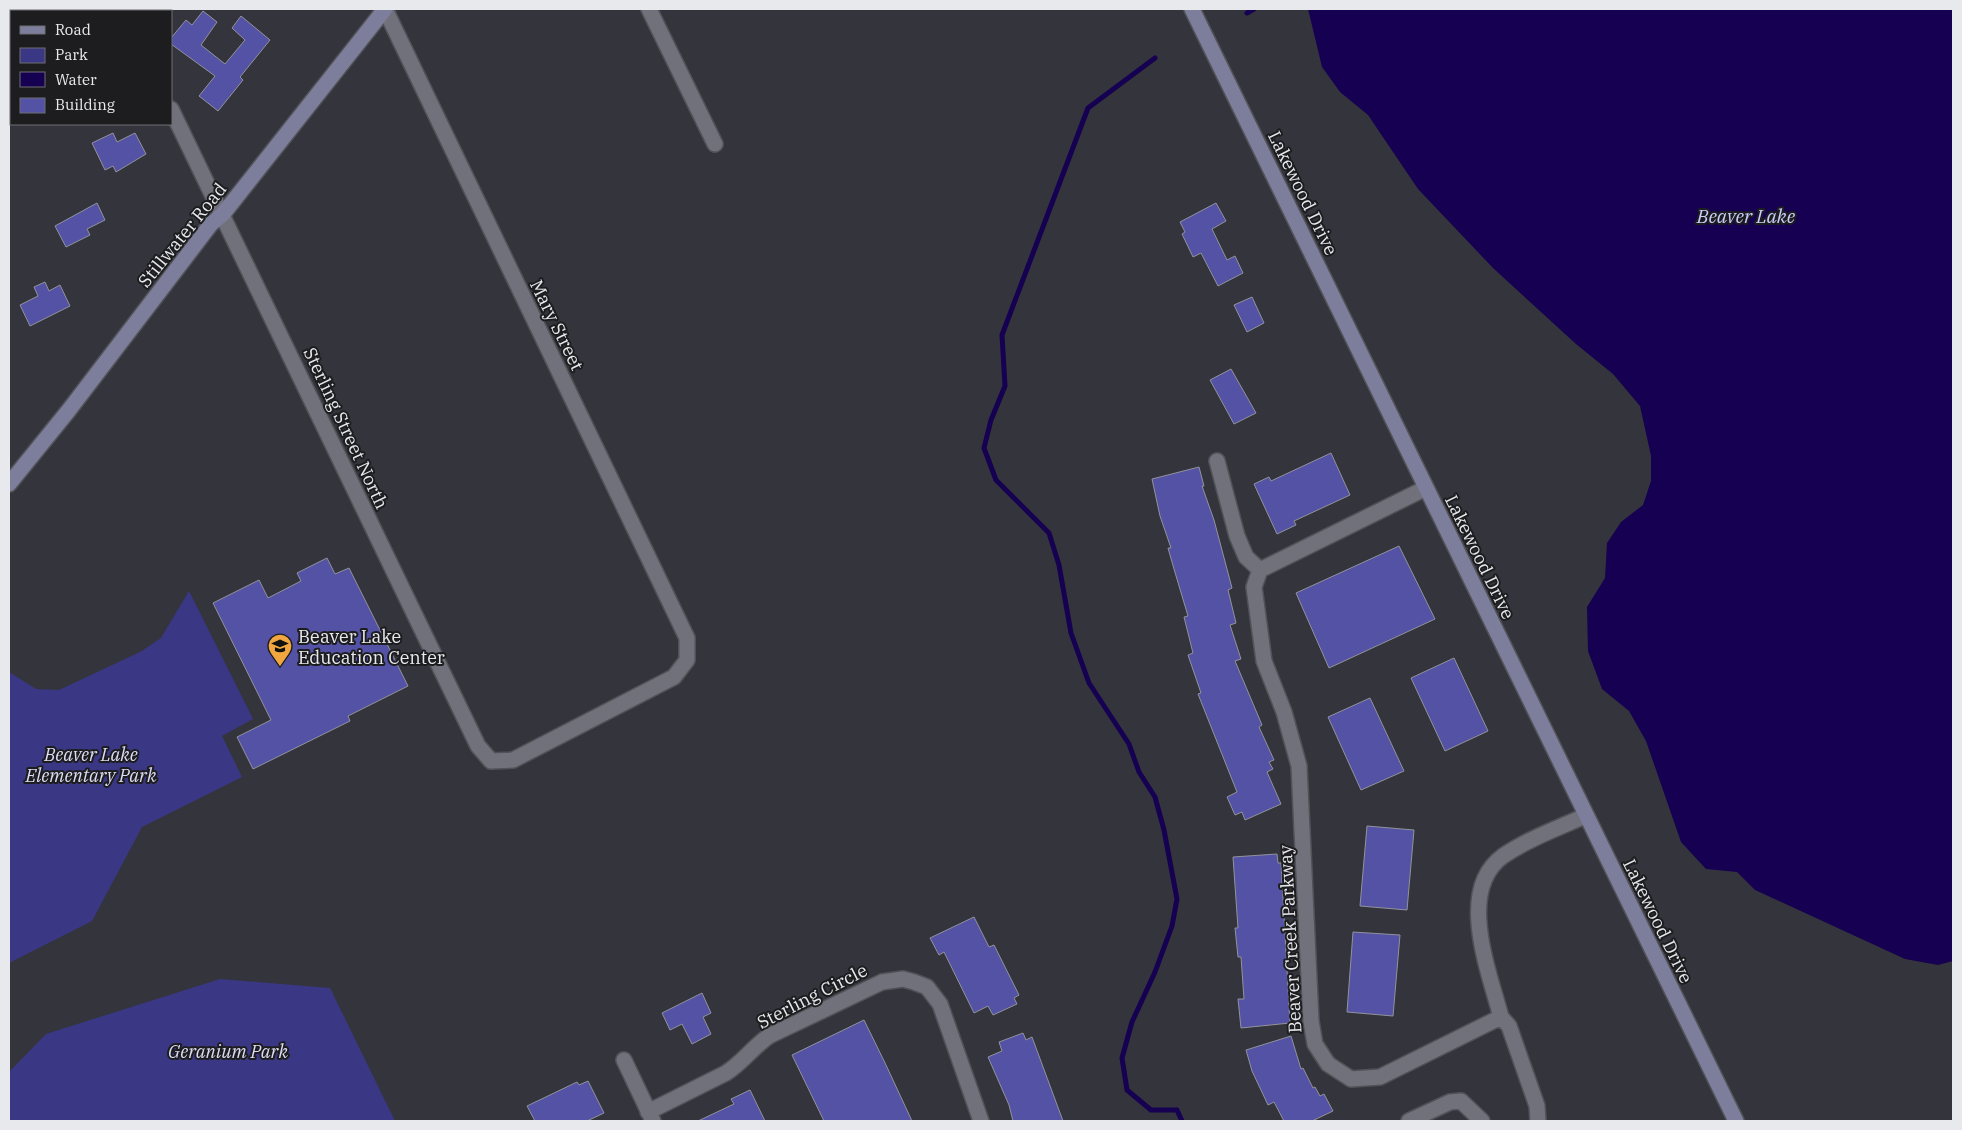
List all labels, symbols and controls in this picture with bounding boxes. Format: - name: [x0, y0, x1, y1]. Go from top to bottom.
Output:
- legend: [10, 10, 172, 125]
- text: Road: [55, 20, 91, 39]
- text: Park: [55, 45, 88, 64]
- text: Water: [55, 70, 97, 89]
- text: Building: [55, 95, 115, 114]
- street label: Lakewood Drive: [1263, 127, 1343, 259]
- street label: Stillwater Road: [133, 178, 231, 292]
- water label: Beaver Lake: [1696, 204, 1796, 228]
- street label: Mary Street: [525, 276, 589, 374]
- street label: Sterling Street North: [298, 344, 394, 512]
- street label: Lakewood Drive: [1440, 491, 1520, 623]
- place label: Beaver Lake Education Center: [298, 625, 445, 669]
- school or university icon: Beaver Lake Education Center: [267, 633, 293, 667]
- park label: Beaver Lake Elementary Park: [25, 743, 157, 787]
- street label: Beaver Creek Parkway: [1274, 844, 1306, 1034]
- street label: Lakewood Drive: [1618, 855, 1698, 987]
- street label: Sterling Circle: [753, 958, 871, 1034]
- park label: Geranium Park: [168, 1040, 288, 1063]

